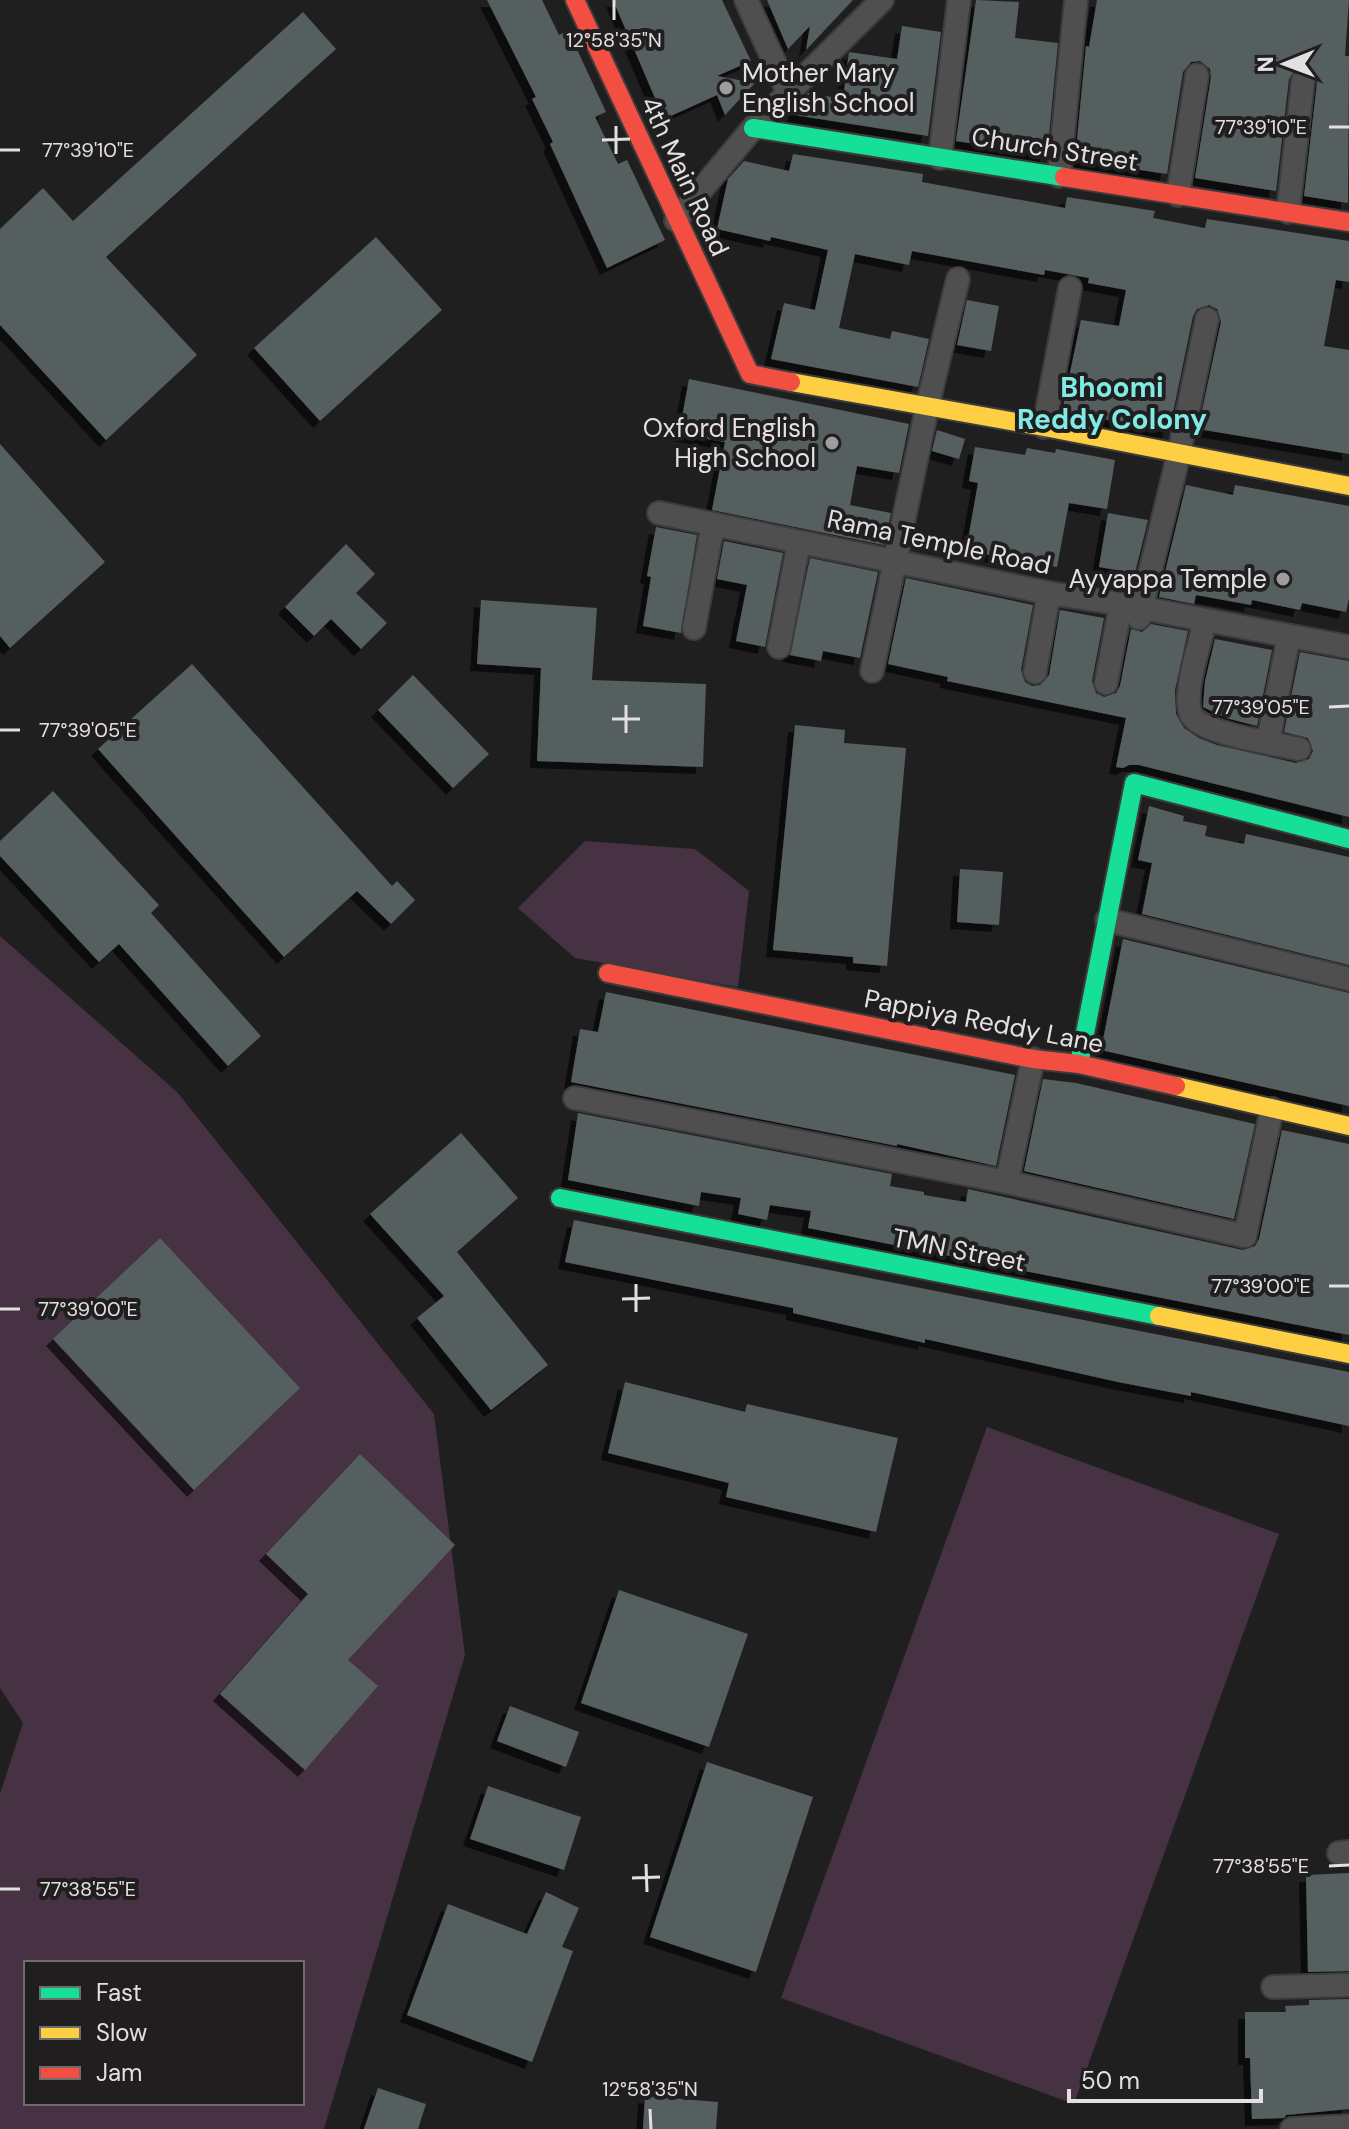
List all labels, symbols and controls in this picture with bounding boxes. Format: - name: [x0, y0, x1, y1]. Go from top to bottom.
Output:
- north arrow: [1245, 24, 1325, 104]
- text: 12°58'35"N: [566, 27, 662, 53]
- place label: Mother Mary English School: [742, 56, 915, 120]
- text: N: [1251, 56, 1280, 73]
- marker: Mother Mary English School: [717, 79, 735, 97]
- street label: 4th Main Road: [633, 91, 737, 261]
- text: 77°39'10"E: [1215, 114, 1307, 140]
- street label: Church Street: [969, 119, 1141, 179]
- text: 77°39'10"E: [42, 137, 134, 163]
- district label: Bhoomi Reddy Colony: [1017, 369, 1207, 438]
- place label: Oxford English High School: [643, 411, 816, 475]
- marker: Oxford English High School: [823, 434, 841, 452]
- street label: Rama Temple Road: [824, 502, 1054, 582]
- place label: Ayyappa Temple: [1068, 562, 1267, 596]
- marker: Ayyappa Temple: [1274, 570, 1292, 588]
- text: 77°39'05"E: [1212, 694, 1310, 720]
- text: 77°39'05"E: [39, 717, 137, 743]
- street label: Pappiya Reddy Lane: [861, 981, 1107, 1061]
- street label: TMN Street: [889, 1220, 1029, 1280]
- text: 77°39'00"E: [1211, 1273, 1311, 1299]
- text: 77°39'00"E: [38, 1296, 138, 1322]
- text: 77°38'55"E: [1213, 1853, 1309, 1879]
- text: 77°38'55"E: [40, 1876, 136, 1902]
- legend: [24, 1961, 304, 2105]
- text: Fast: [96, 1977, 142, 2008]
- text: Slow: [96, 2017, 147, 2048]
- scale bar: [1069, 2053, 1261, 2103]
- text: Jam: [96, 2057, 142, 2088]
- text: 50 m: [1081, 2065, 1140, 2096]
- text: 12°58'35"N: [602, 2076, 698, 2102]

